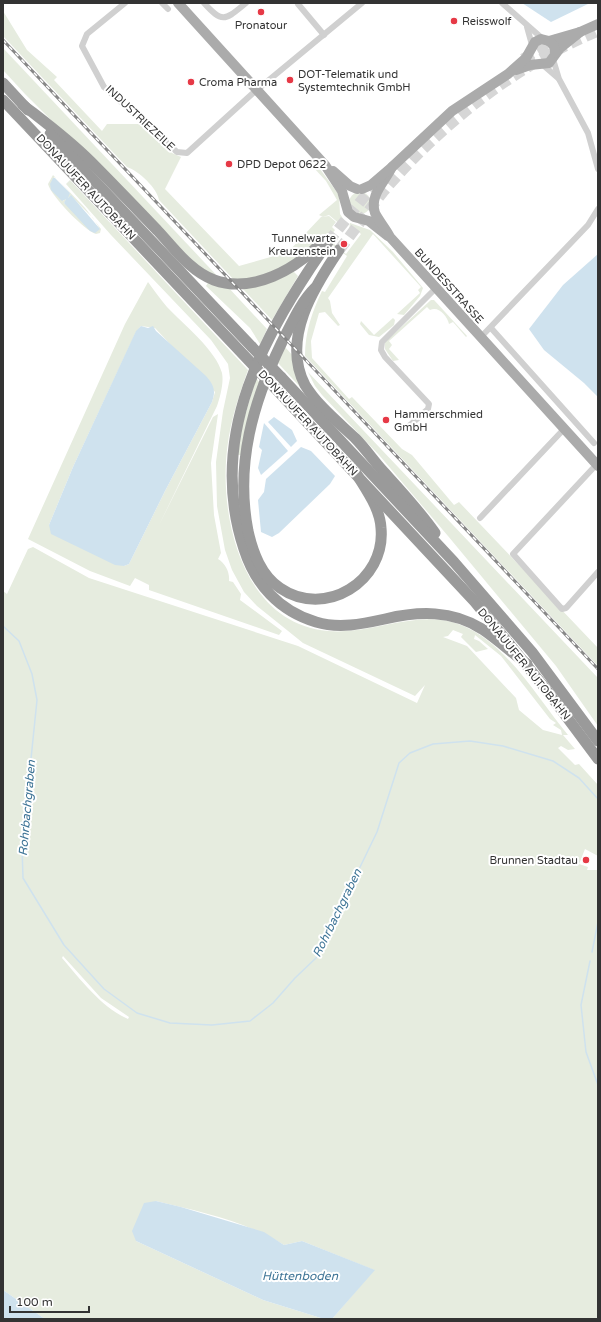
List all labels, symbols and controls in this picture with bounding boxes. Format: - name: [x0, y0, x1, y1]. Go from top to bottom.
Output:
- marker: Pronatour: [256, 7, 266, 17]
- place label: Reisswolf: [462, 15, 512, 28]
- marker: Reisswolf: [449, 16, 459, 26]
- place label: Pronatour: [235, 19, 288, 32]
- place label: DOT-Telematik und Systemtechnik GmbH: [298, 68, 411, 94]
- marker: DOT-Telematik und Systemtechnik GmbH: [285, 75, 295, 85]
- place label: Croma Pharma: [199, 76, 277, 89]
- marker: Croma Pharma: [186, 77, 196, 87]
- street label: INDUSTRIEZEILE: [103, 83, 177, 153]
- street label: DONAUUFER AUTOBAHN: [34, 131, 138, 243]
- place label: DPD Depot 0622: [237, 158, 326, 171]
- marker: DPD Depot 0622: [224, 159, 234, 169]
- place label: Tunnelwarte Kreuzenstein: [268, 232, 336, 258]
- marker: Tunnelwarte Kreuzenstein: [339, 239, 349, 249]
- street label: BUNDESSTRASSE: [412, 246, 486, 326]
- street label: DONAUUFER AUTOBAHN: [256, 367, 360, 479]
- place label: Hammerschmied GmbH: [394, 408, 483, 434]
- marker: Hammerschmied GmbH: [381, 415, 391, 425]
- street label: DONAUUFER AUTOBAHN: [475, 606, 573, 722]
- water label: Rohrbachgraben: [16, 759, 38, 857]
- place label: Brunnen Stadtau: [489, 854, 578, 867]
- marker: Brunnen Stadtau: [581, 855, 591, 865]
- water label: Rohrbachgraben: [310, 866, 365, 959]
- water label: Hüttenboden: [262, 1269, 339, 1283]
- scale bar: [10, 1288, 89, 1314]
- text: 100 m: [16, 1295, 53, 1309]

